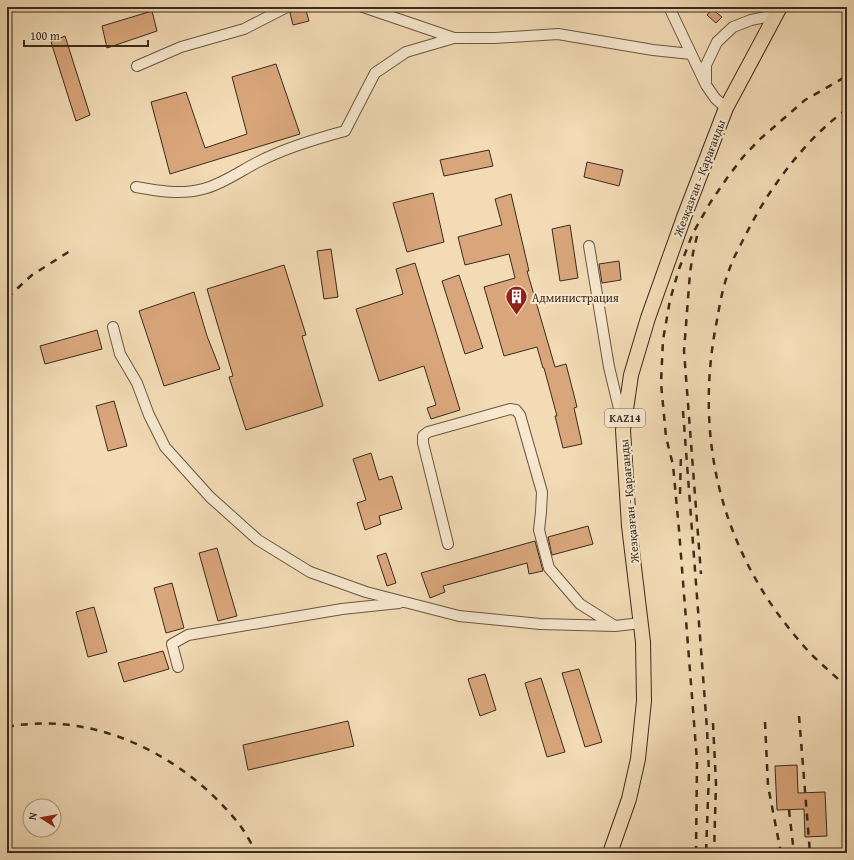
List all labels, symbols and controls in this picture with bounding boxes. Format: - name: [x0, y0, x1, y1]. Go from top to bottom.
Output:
- scale bar: [24, 22, 148, 48]
- text: 100 m: [30, 27, 60, 44]
- street label: Жезқазған - Қарағанды: [668, 116, 729, 240]
- building icon: Администрация: [503, 284, 529, 317]
- place label: Администрация: [532, 289, 619, 306]
- road number: KAZ14: [605, 409, 645, 427]
- street label: Жезқазған - Қарағанды: [615, 438, 643, 565]
- north arrow: [22, 798, 62, 838]
- text: N: [24, 810, 41, 821]

